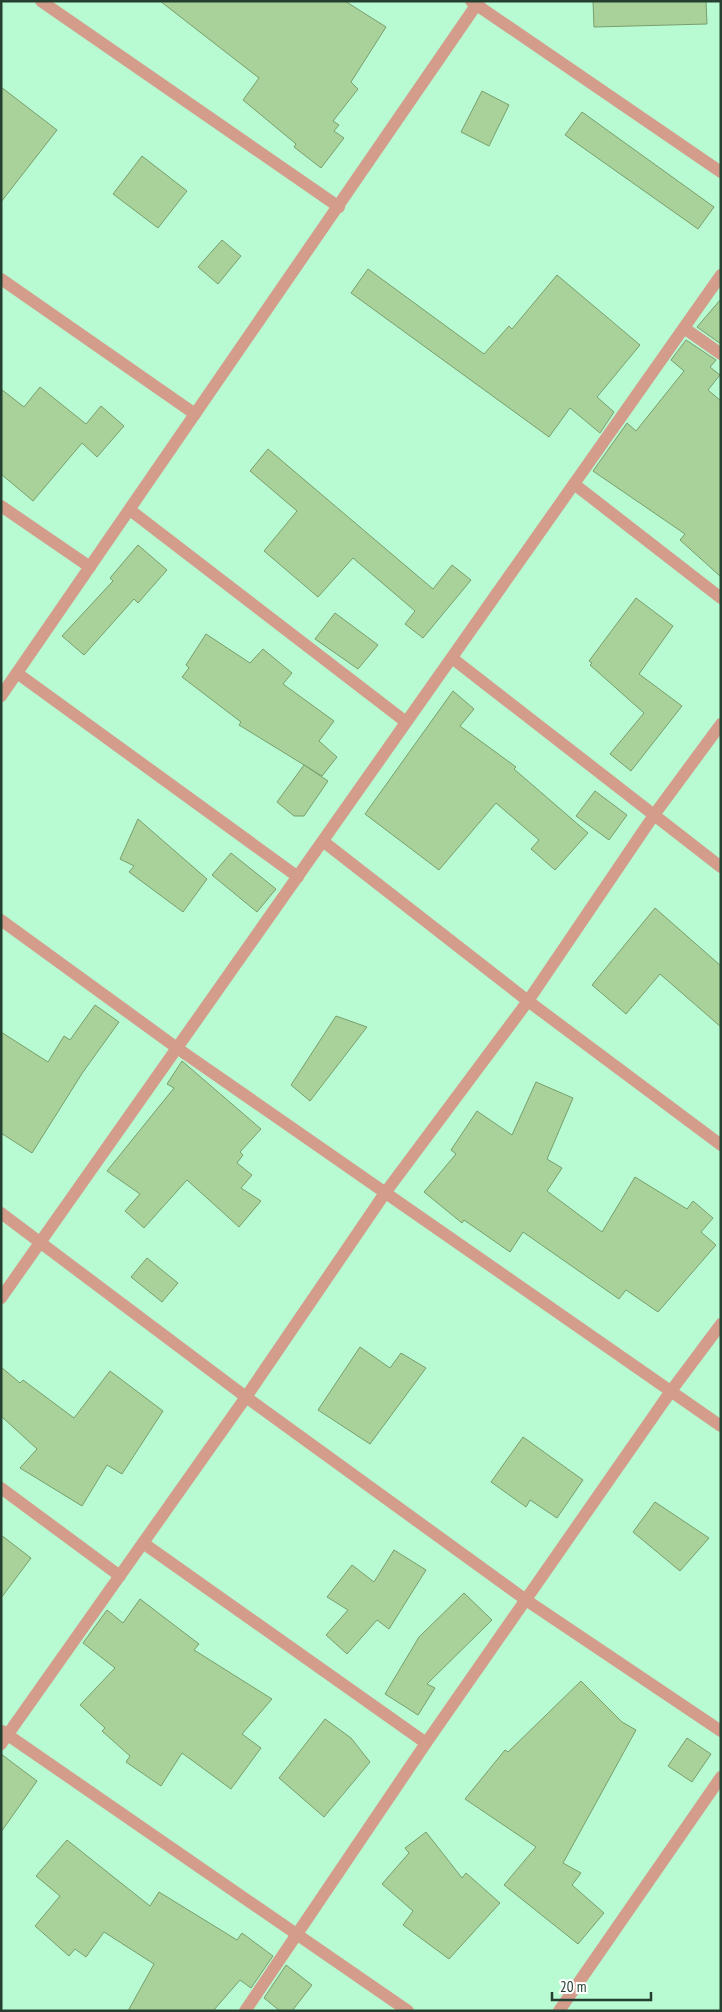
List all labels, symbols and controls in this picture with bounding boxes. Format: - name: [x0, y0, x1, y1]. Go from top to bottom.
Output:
- scale bar: [552, 1970, 651, 2002]
- text: 20 m: [560, 1977, 586, 1996]

